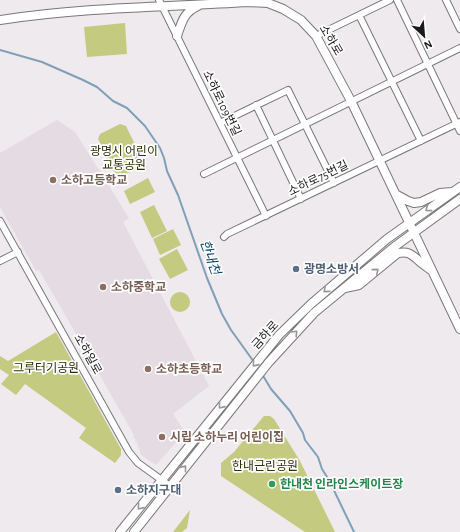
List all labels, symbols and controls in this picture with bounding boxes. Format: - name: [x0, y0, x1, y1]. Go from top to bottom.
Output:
- north arrow: [404, 16, 444, 56]
- street label: 소하로: [317, 23, 345, 57]
- text: N: [422, 38, 434, 51]
- street label: 소하로109번길: [201, 68, 243, 138]
- park label: 광명시 어린이 교통공원: [90, 145, 158, 171]
- street label: 소하로75번길: [286, 158, 350, 198]
- place label: 소하고등학교: [61, 173, 127, 186]
- marker: 소하고등학교: [48, 175, 58, 185]
- one-way arrow: [425, 204, 432, 212]
- water label: 한내천: [197, 238, 223, 278]
- place label: 광명소방서: [304, 263, 359, 275]
- marker: 광명소방서: [291, 264, 301, 274]
- one-way arrow: [371, 268, 379, 275]
- place label: 소하중학교: [111, 280, 166, 293]
- marker: 소하중학교: [98, 282, 108, 292]
- one-way arrow: [324, 285, 331, 292]
- street label: 금하로: [249, 319, 281, 351]
- one-way arrow: [291, 330, 298, 338]
- street label: 소하일로: [72, 332, 104, 376]
- one-way arrow: [253, 360, 260, 367]
- park label: 그루터기공원: [13, 362, 79, 374]
- place label: 소하초등학교: [156, 362, 222, 375]
- marker: 소하초등학교: [143, 364, 153, 374]
- one-way arrow: [219, 401, 226, 408]
- place label: 시립 소하누리 어린이집: [170, 431, 284, 443]
- marker: 시립 소하누리 어린이집: [157, 432, 167, 442]
- park label: 한내근린공원: [232, 460, 298, 472]
- one-way arrow: [180, 466, 187, 473]
- place label: 한내천 인라인스케이트장: [280, 477, 403, 490]
- marker: 한내천 인라인스케이트장: [267, 479, 277, 489]
- place label: 소하지구대: [126, 484, 181, 496]
- marker: 소하지구대: [113, 485, 123, 495]
- one-way arrow: [138, 503, 145, 510]

